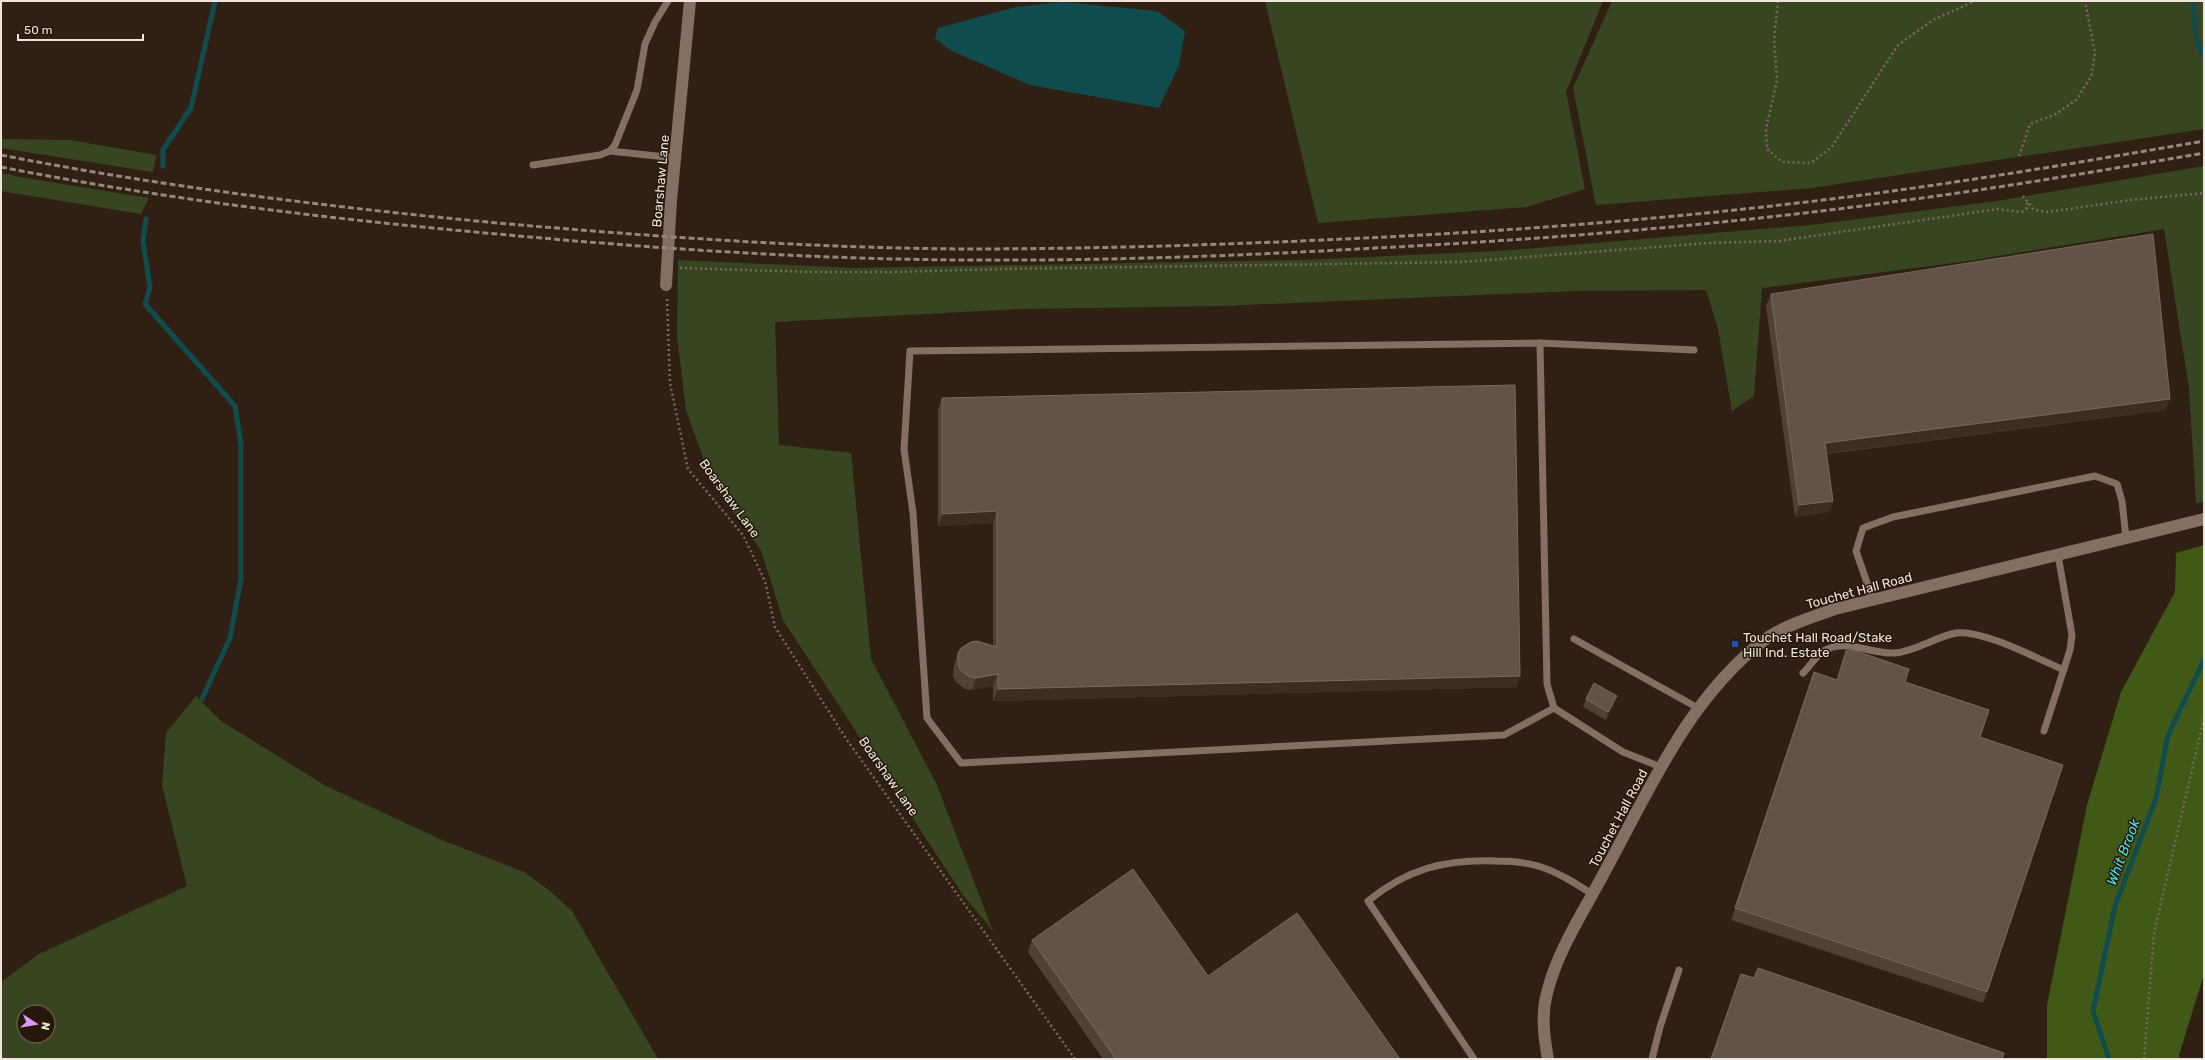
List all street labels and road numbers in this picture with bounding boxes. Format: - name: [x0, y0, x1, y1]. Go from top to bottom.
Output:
- street label: Boarshaw Lane: [649, 134, 672, 228]
- street label: Boarshaw Lane: [696, 456, 763, 540]
- street label: Touchet Hall Road: [1805, 569, 1914, 612]
- street label: Boarshaw Lane: [856, 734, 921, 819]
- street label: Touchet Hall Road: [1586, 767, 1651, 870]

